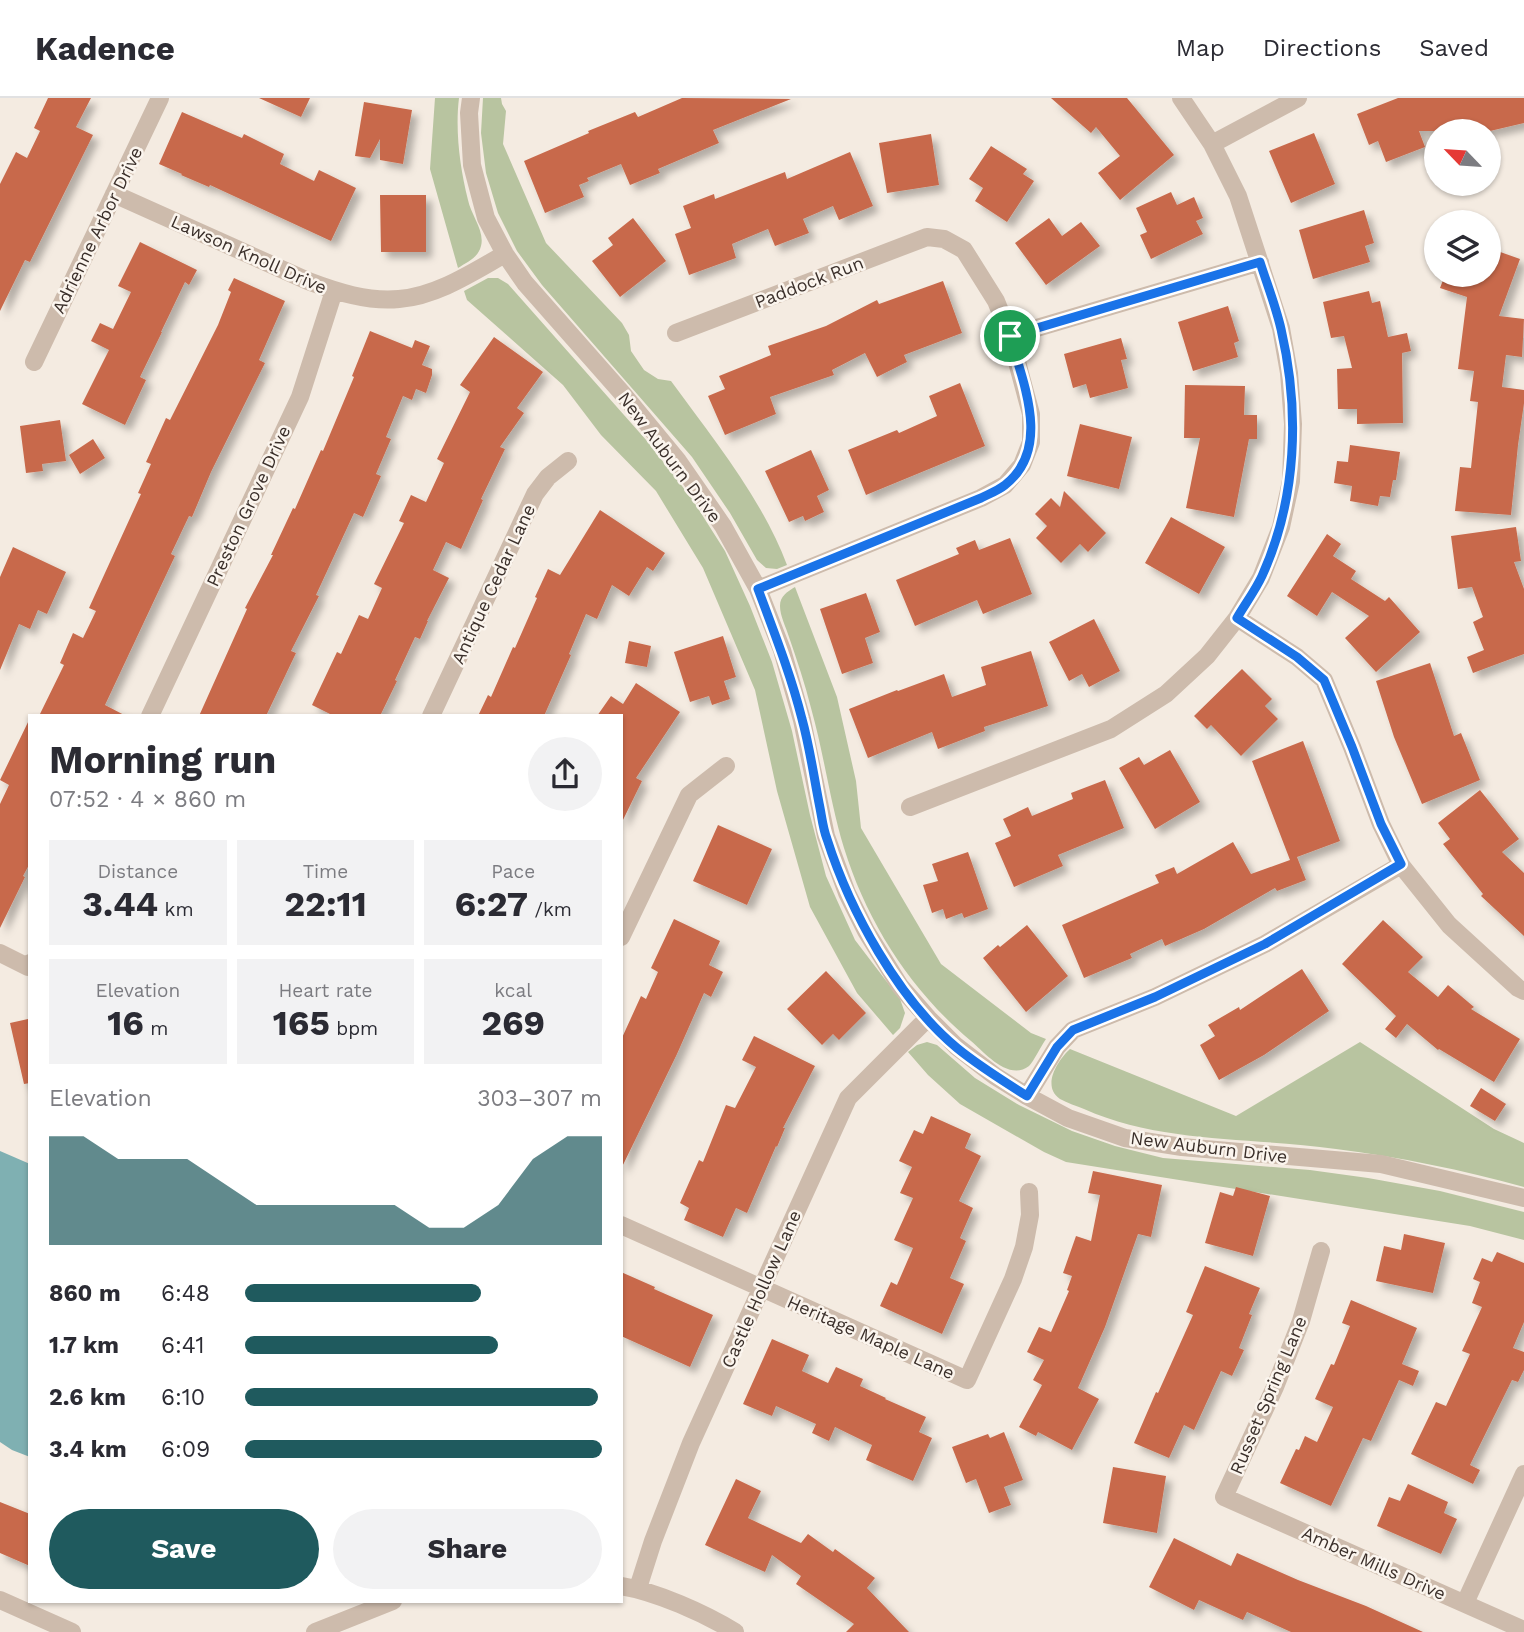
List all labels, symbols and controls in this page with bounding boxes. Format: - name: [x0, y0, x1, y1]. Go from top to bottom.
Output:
- text: Kadence: [35, 29, 175, 68]
- text: Map: [1176, 34, 1225, 62]
- text: Directions: [1263, 34, 1381, 62]
- text: Saved: [1419, 34, 1489, 62]
- north arrow: [1424, 119, 1502, 196]
- map controls: [1424, 119, 1501, 287]
- street label: Adrienne Arbor Drive: [48, 143, 146, 317]
- street label: Lawson Knoll Drive: [168, 210, 330, 298]
- button: layers: [1424, 210, 1501, 287]
- street label: Paddock Run: [752, 252, 866, 312]
- pin: [980, 306, 1040, 366]
- icon: arrive: [991, 317, 1029, 355]
- street label: New Auburn Drive: [614, 388, 726, 526]
- street label: Preston Grove Drive: [201, 422, 295, 590]
- street label: Antique Cedar Lane: [447, 501, 539, 667]
- button: share: [528, 737, 602, 811]
- text: Morning run: [49, 738, 276, 782]
- text: 07:52 · 4 × 860 m: [49, 786, 246, 813]
- text: Distance: [97, 860, 178, 883]
- text: Time: [303, 860, 348, 883]
- text: Pace: [491, 860, 535, 883]
- text: 3.44: [82, 883, 158, 925]
- text: 22:11: [284, 883, 367, 925]
- text: 6:27: [455, 883, 528, 925]
- text: km: [158, 898, 194, 921]
- text: /km: [528, 898, 572, 921]
- text: Elevation: [95, 979, 180, 1002]
- text: Heart rate: [279, 979, 372, 1002]
- text: kcal: [494, 979, 532, 1002]
- text: 16: [107, 1002, 144, 1044]
- text: 165: [273, 1002, 330, 1044]
- text: 269: [481, 1002, 545, 1044]
- text: m: [144, 1017, 168, 1040]
- text: bpm: [330, 1017, 378, 1040]
- text: Elevation: [49, 1085, 152, 1112]
- text: 303–307 m: [477, 1085, 602, 1112]
- street label: New Auburn Drive: [1129, 1127, 1289, 1167]
- street label: Castle Hollow Lane: [717, 1207, 805, 1371]
- text: 860 m: [49, 1280, 121, 1307]
- text: 6:48: [161, 1280, 210, 1307]
- street label: Heritage Maple Lane: [784, 1291, 958, 1383]
- street label: Russet Spring Lane: [1225, 1313, 1311, 1477]
- text: 1.7 km: [49, 1332, 119, 1359]
- text: 6:41: [161, 1332, 204, 1359]
- text: 2.6 km: [49, 1384, 126, 1411]
- text: 6:10: [161, 1384, 205, 1411]
- text: 3.4 km: [49, 1436, 127, 1463]
- text: 6:09: [161, 1436, 210, 1463]
- button: Save: [49, 1509, 319, 1589]
- button: Share: [333, 1509, 602, 1589]
- street label: Amber Mills Drive: [1299, 1522, 1449, 1604]

